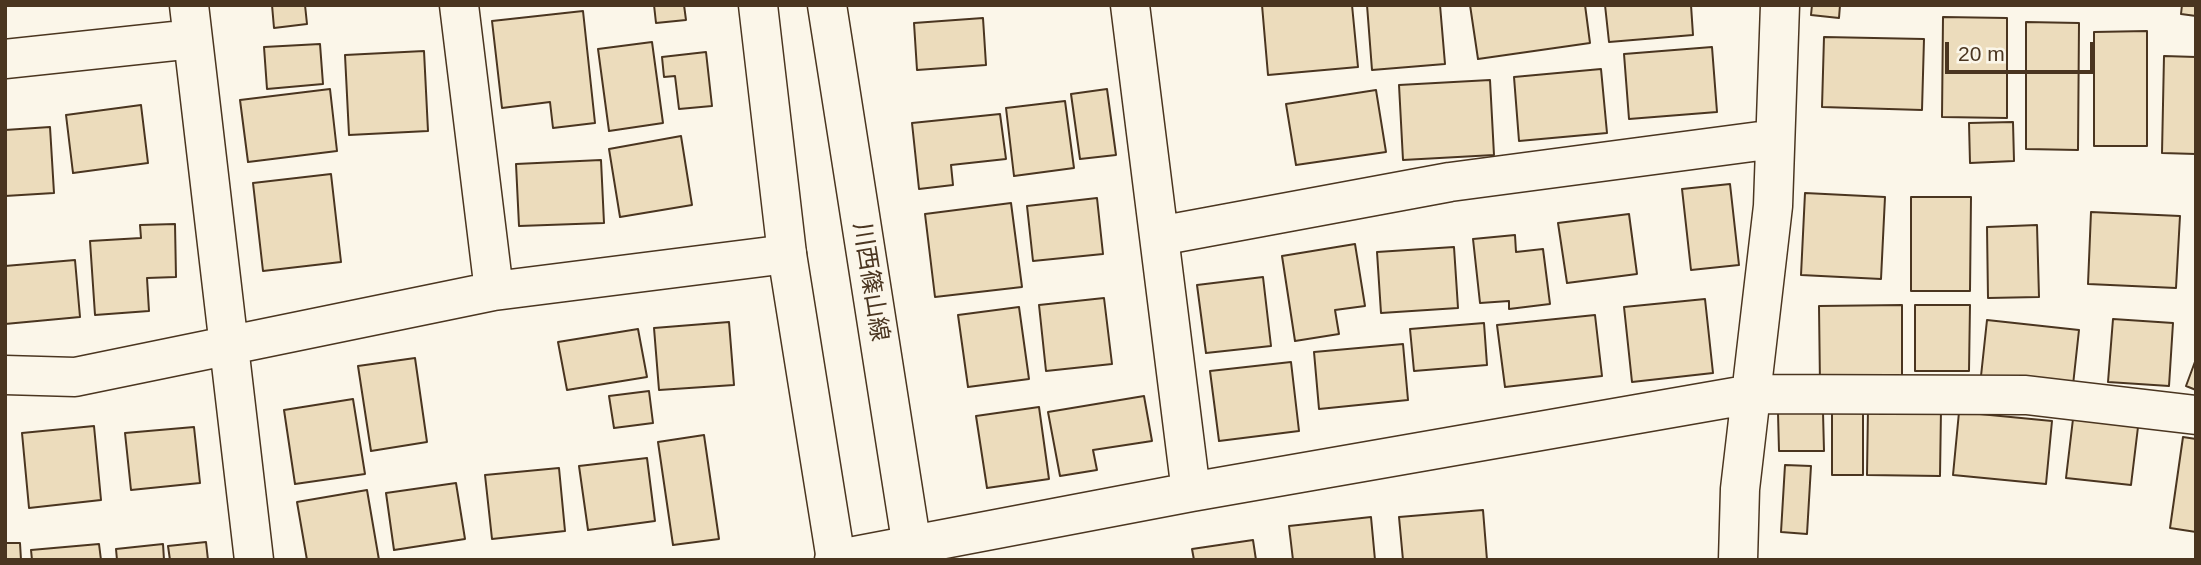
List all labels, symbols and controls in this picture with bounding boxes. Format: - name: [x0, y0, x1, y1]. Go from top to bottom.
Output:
- scale bar: [1949, 28, 2098, 72]
- text: 20 m: [1958, 42, 2005, 65]
- street label: 川西篠山線: [846, 220, 894, 344]

